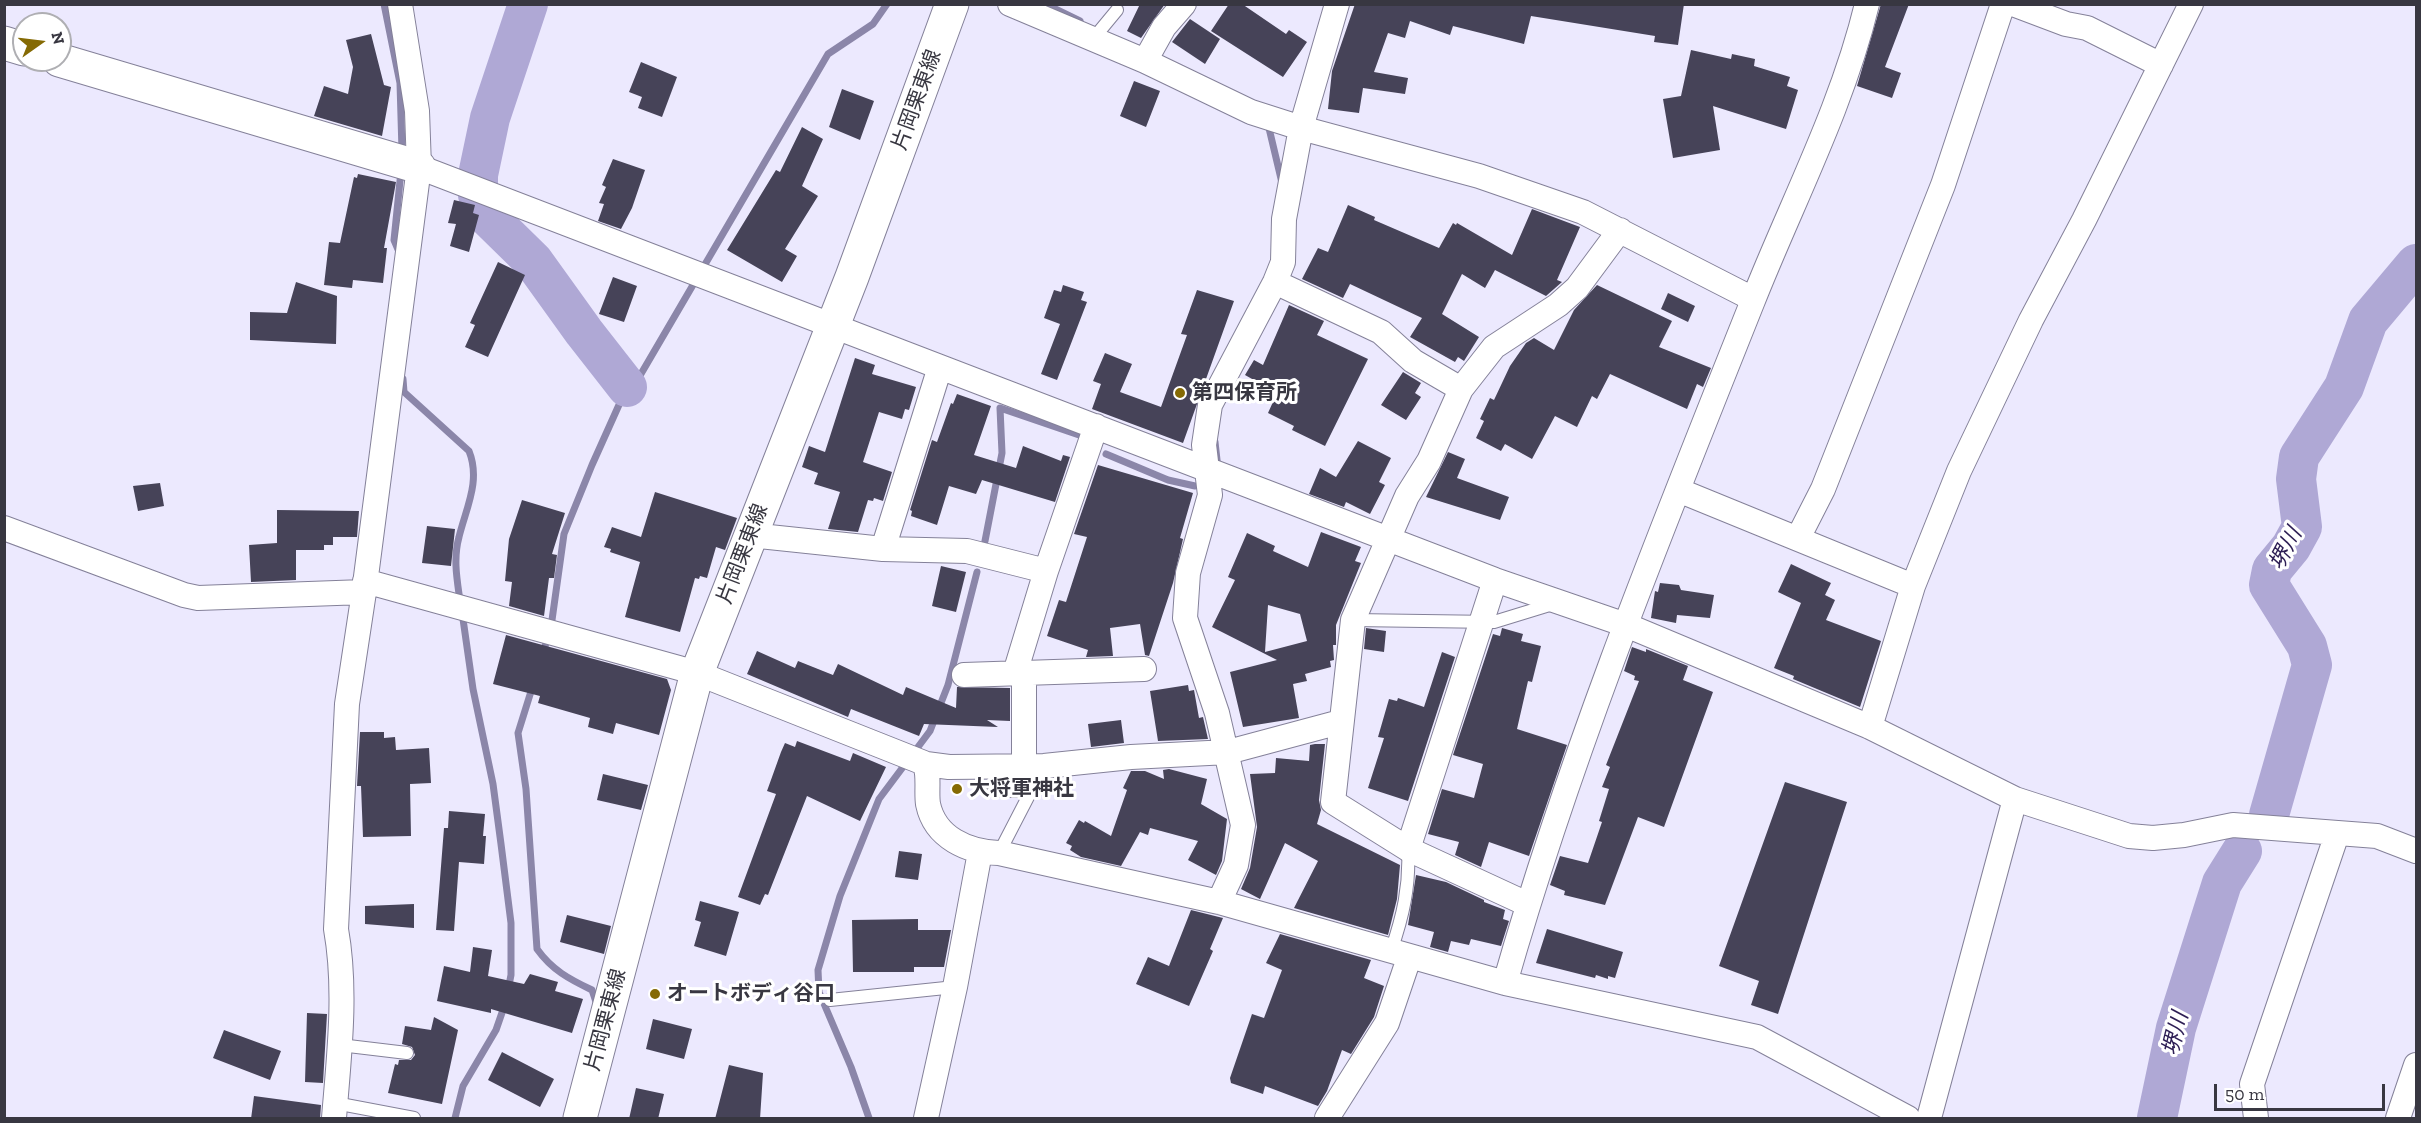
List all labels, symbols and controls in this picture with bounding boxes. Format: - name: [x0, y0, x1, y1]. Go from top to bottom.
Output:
- north arrow: [12, 12, 72, 72]
- text: N: [47, 30, 69, 46]
- street label: 片岡栗東線: [887, 46, 947, 154]
- place label: 第四保育所: [1192, 380, 1297, 406]
- marker: 第四保育所: [1173, 386, 1187, 400]
- street label: 片岡栗東線: [712, 500, 774, 608]
- water label: 堺川: [2264, 523, 2308, 575]
- place label: 大将軍神社: [969, 776, 1074, 802]
- marker: 大将軍神社: [950, 782, 964, 796]
- street label: 片岡栗東線: [580, 966, 632, 1074]
- place label: オートボディ谷口: [667, 981, 835, 1007]
- marker: オートボディ谷口: [648, 987, 662, 1001]
- water label: 堺川: [2158, 1009, 2194, 1059]
- scale bar: [2217, 1072, 2388, 1110]
- text: 50 m: [2225, 1083, 2264, 1105]

